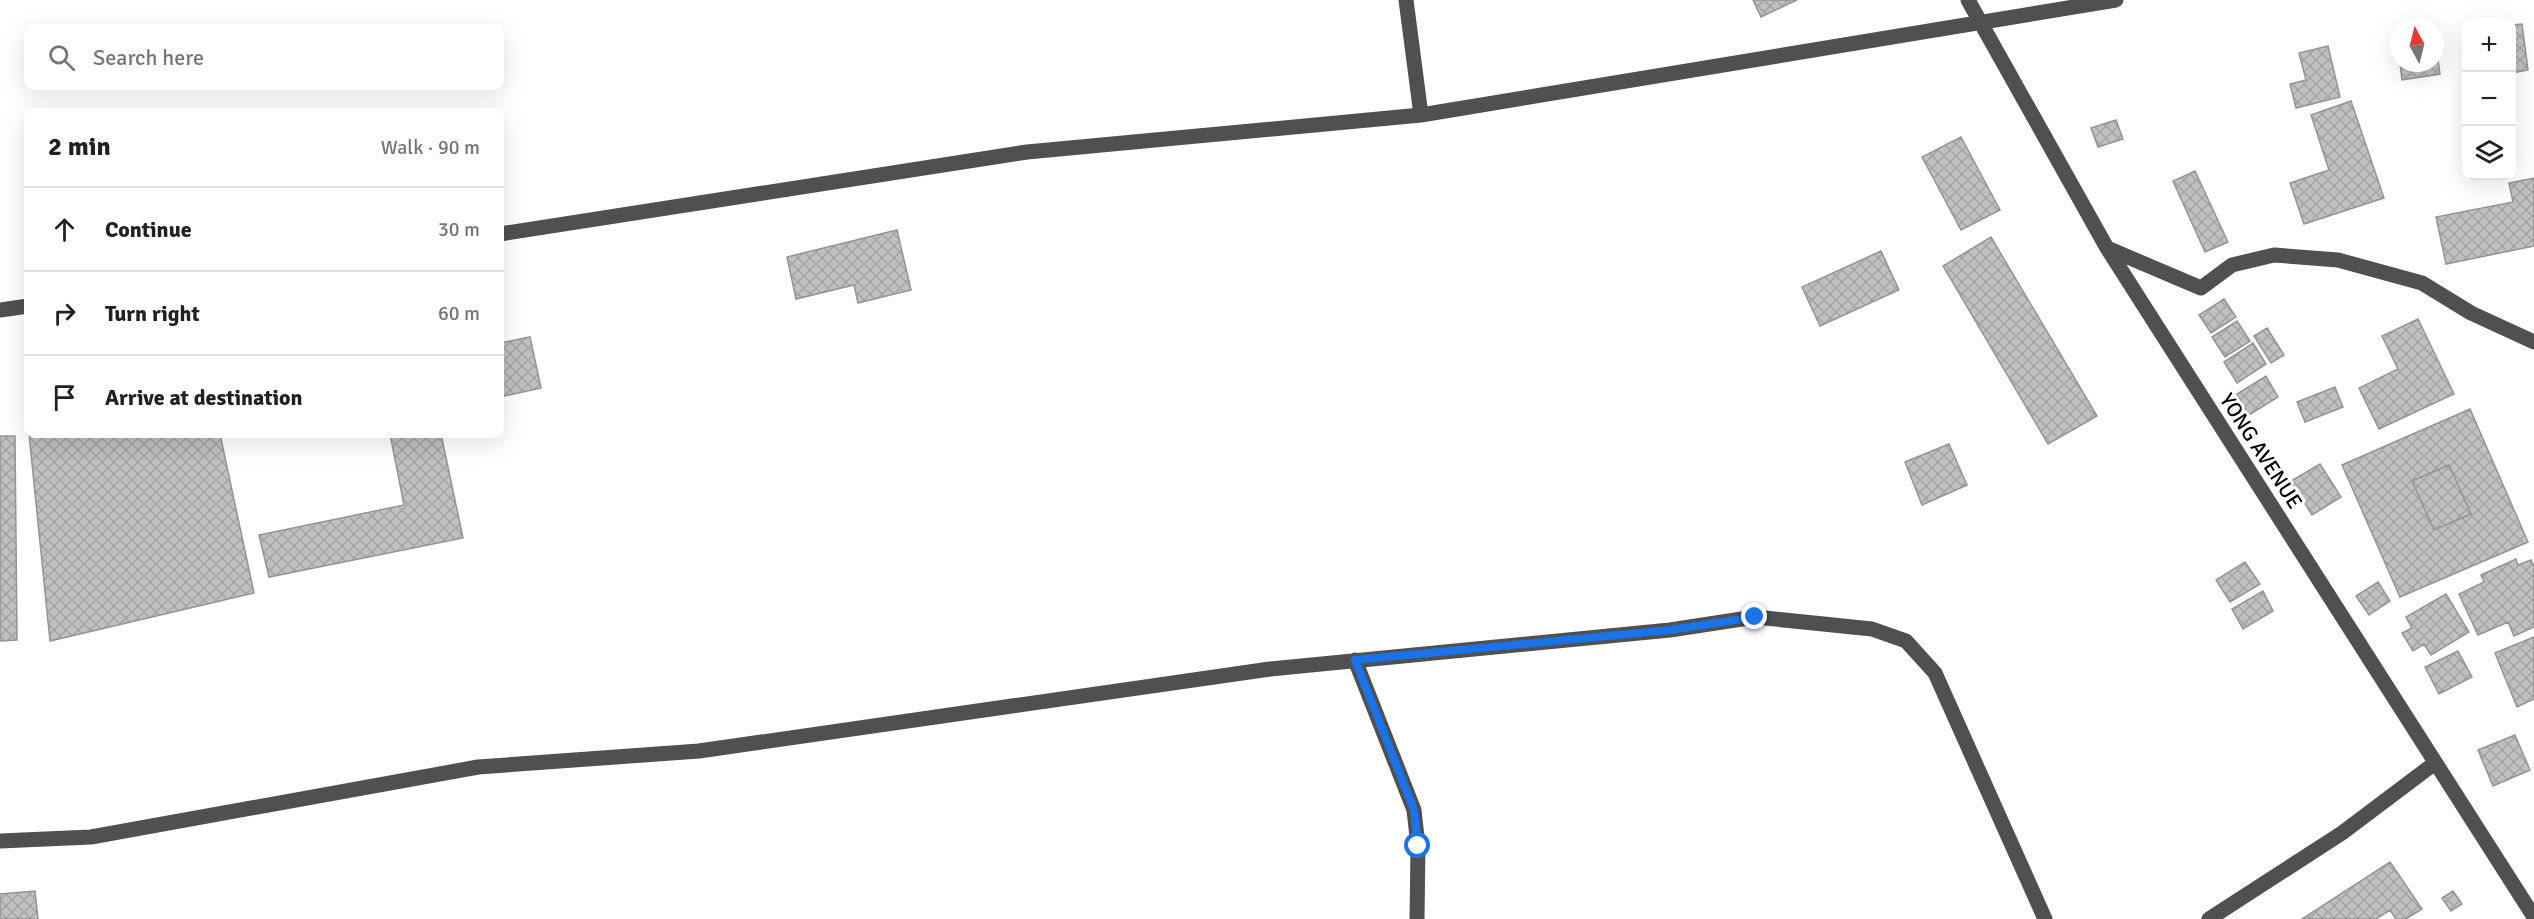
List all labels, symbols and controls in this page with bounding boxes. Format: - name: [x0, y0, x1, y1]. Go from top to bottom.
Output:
- north arrow: [2390, 18, 2444, 72]
- map controls: [2462, 18, 2516, 180]
- button: +: [2462, 18, 2516, 72]
- search box: [24, 24, 504, 90]
- icon: search: [45, 41, 78, 74]
- text: Search here: [93, 44, 204, 71]
- button: −: [2462, 72, 2516, 126]
- button: layers: [2462, 126, 2516, 180]
- text: 2 min: [48, 131, 111, 163]
- text: Walk · 90 m: [381, 135, 480, 160]
- icon: ahead: [48, 213, 81, 246]
- text: Continue: [105, 216, 192, 243]
- text: 30 m: [438, 217, 480, 242]
- icon: right: [48, 297, 81, 330]
- text: Turn right: [105, 300, 200, 327]
- text: 60 m: [438, 301, 480, 326]
- icon: arrive: [48, 381, 81, 414]
- text: Arrive at destination: [105, 384, 302, 411]
- street label: YONG AVENUE: [2214, 388, 2308, 514]
- route end: [1741, 603, 1767, 629]
- route start: [1404, 832, 1430, 858]

